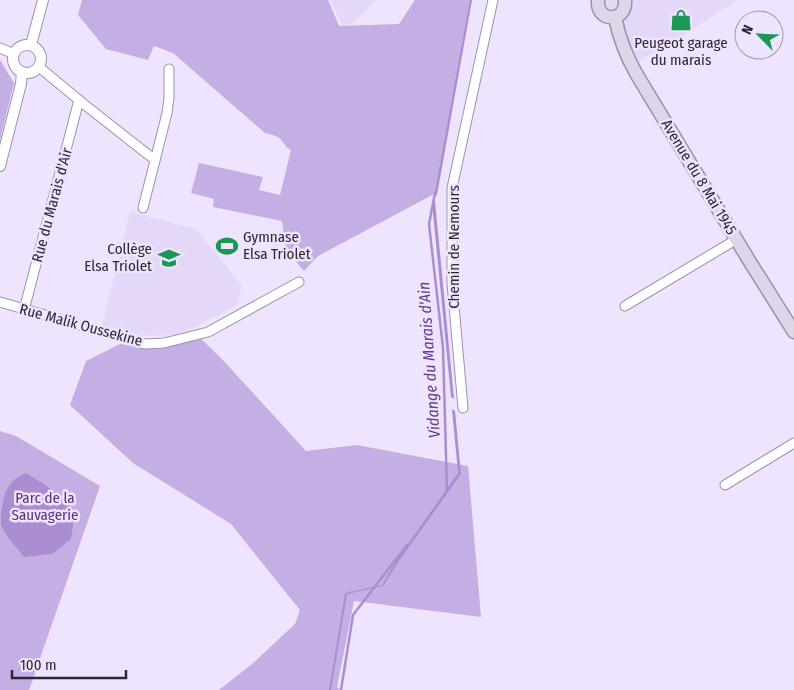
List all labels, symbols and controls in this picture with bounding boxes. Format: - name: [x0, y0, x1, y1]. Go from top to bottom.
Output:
- shop icon: Peugeot garage du marais: [668, 7, 694, 33]
- north arrow: [734, 10, 784, 60]
- text: N: [738, 23, 757, 37]
- place label: Peugeot garage du marais: [634, 34, 728, 69]
- street label: Avenue du 8 Mai 1945: [657, 116, 741, 238]
- street label: Rue du Marais d'Air: [28, 145, 76, 264]
- street label: Chemin de Nemours: [445, 185, 463, 309]
- place label: Gymnase Elsa Triolet: [243, 228, 311, 263]
- sports icon: Gymnase Elsa Triolet: [214, 233, 240, 259]
- place label: Collège Elsa Triolet: [84, 240, 152, 275]
- school or university icon: Collège Elsa Triolet: [156, 245, 182, 271]
- water label: Vidange du Marais d'Ain: [414, 281, 444, 439]
- street label: Rue Malik Oussekine: [18, 300, 144, 350]
- park label: Parc de la Sauvagerie: [12, 489, 78, 524]
- scale bar: [12, 648, 126, 680]
- text: 100 m: [20, 656, 57, 674]

